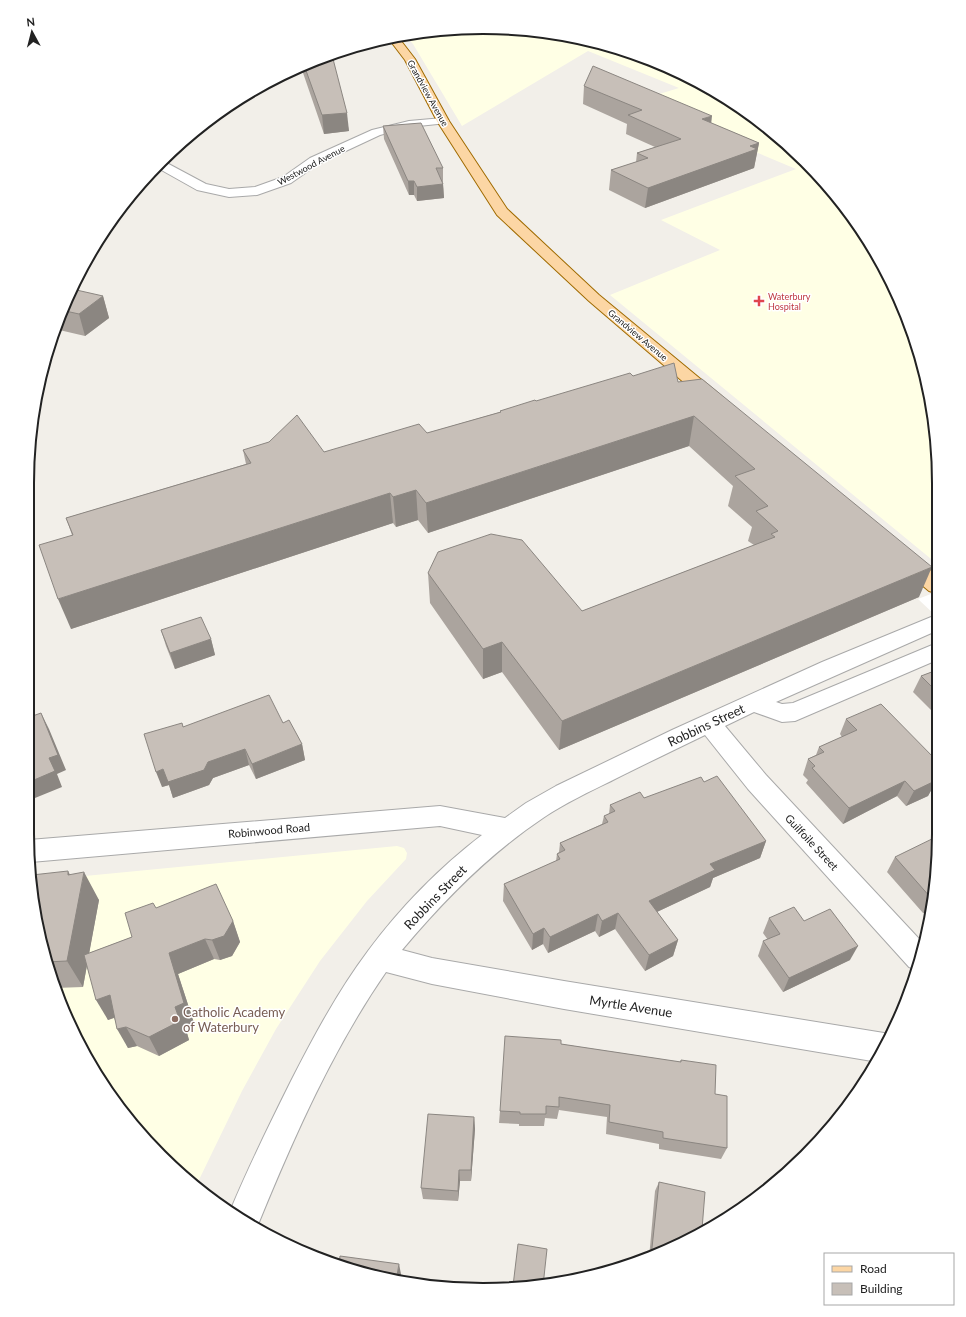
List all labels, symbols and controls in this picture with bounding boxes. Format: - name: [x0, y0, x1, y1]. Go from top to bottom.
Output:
- north arrow: [12, 12, 52, 52]
- text: N: [26, 15, 36, 29]
- street label: Grandview Avenue: [405, 58, 451, 128]
- street label: Westwood Avenue: [275, 142, 347, 187]
- place label: Waterbury Hospital: [768, 291, 811, 312]
- marker: Waterbury Hospital: [753, 295, 765, 307]
- street label: Grandview Avenue: [606, 307, 670, 363]
- street label: Robbins Street: [665, 700, 747, 750]
- street label: Guilfoile Street: [783, 811, 841, 873]
- street label: Robinwood Road: [228, 820, 310, 840]
- street label: Robbins Street: [400, 861, 470, 932]
- street label: Myrtle Avenue: [588, 992, 674, 1020]
- place label: Catholic Academy of Waterbury: [183, 1004, 286, 1035]
- marker: Catholic Academy of Waterbury: [170, 1014, 180, 1024]
- legend: [824, 1253, 954, 1305]
- text: Road: [860, 1261, 887, 1276]
- text: Building: [860, 1281, 903, 1296]

